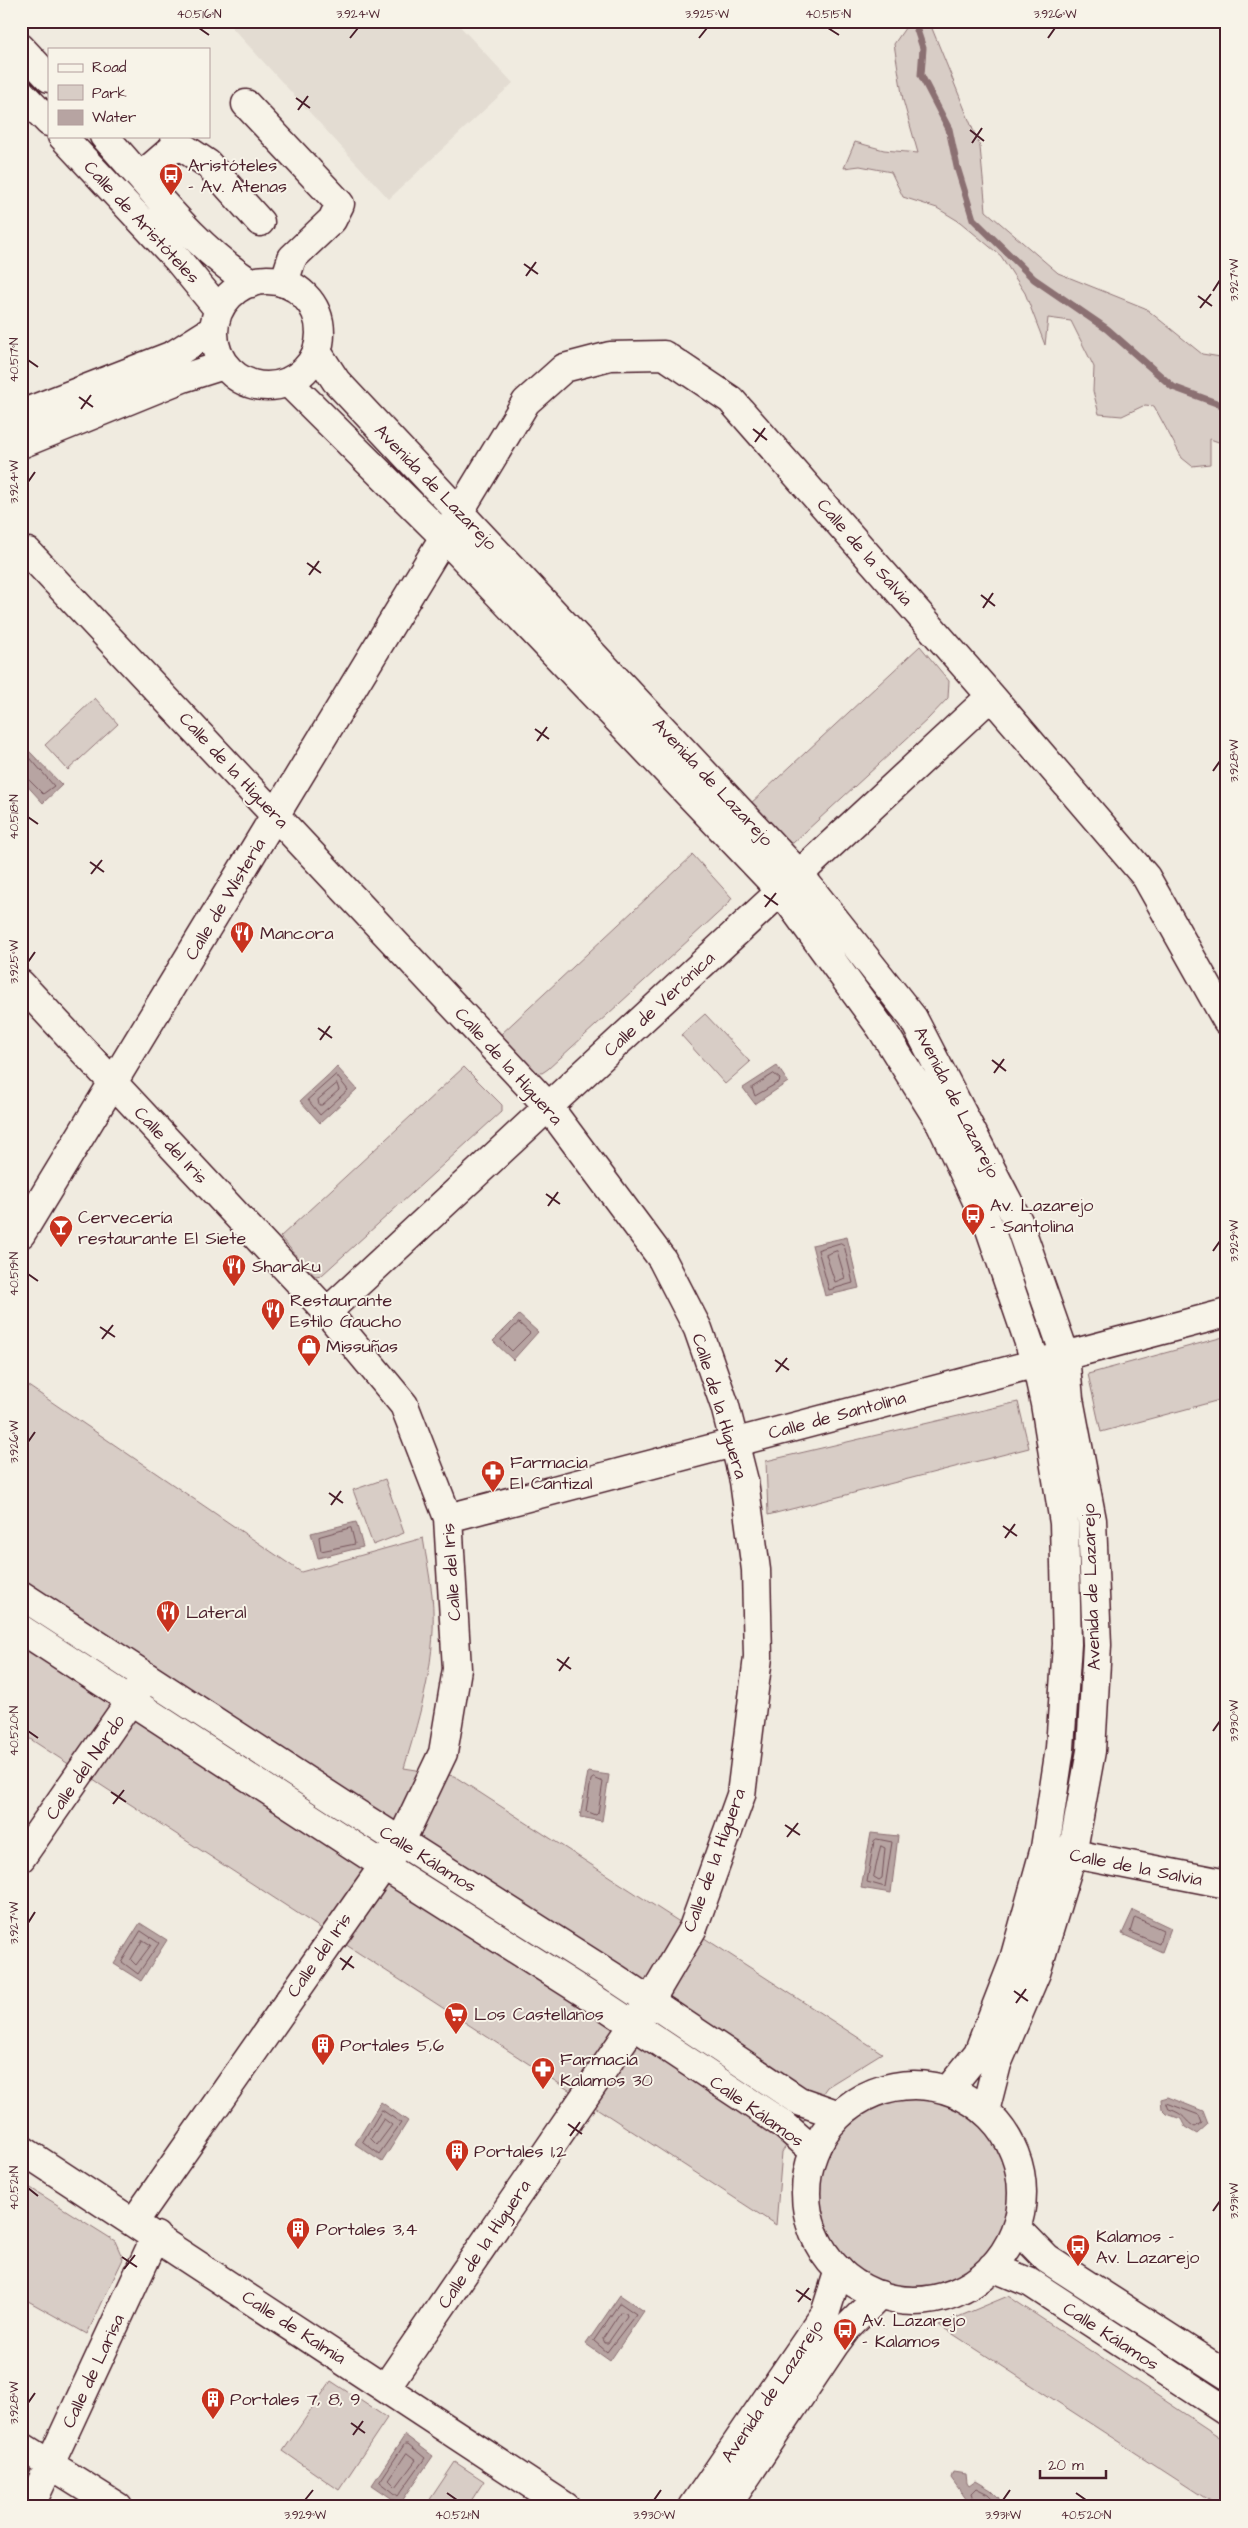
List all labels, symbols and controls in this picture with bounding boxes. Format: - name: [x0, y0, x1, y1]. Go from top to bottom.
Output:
- text: 40.516°N: [176, 6, 222, 23]
- text: 3.924°W: [336, 6, 381, 23]
- text: 3.925°W: [685, 6, 730, 23]
- text: 40.515°N: [805, 6, 852, 23]
- text: 3.926°W: [1034, 6, 1077, 23]
- legend: [48, 48, 210, 138]
- text: Road: [92, 57, 127, 78]
- text: Park: [92, 83, 127, 104]
- text: Water: [92, 107, 136, 128]
- place label: Aristóteles - Av. Atenas: [188, 153, 287, 199]
- street label: Calle de Aristóteles: [78, 155, 205, 289]
- bus stop icon: Aristóteles - Av. Atenas: [158, 162, 184, 196]
- text: 3.927°W: [1226, 258, 1243, 301]
- text: 40.517°N: [6, 337, 23, 383]
- street label: Avenida de Lazarejo: [369, 419, 503, 556]
- text: 3.924°W: [6, 460, 23, 504]
- street label: Calle de la Salvia: [811, 493, 918, 611]
- street label: Calle de la Higuera: [172, 707, 294, 835]
- street label: Avenida de Lazarejo: [647, 713, 779, 852]
- text: 3.928°W: [1226, 739, 1243, 783]
- text: 40.518°N: [6, 794, 23, 840]
- street label: Calle de Wisteria: [179, 834, 272, 965]
- restaurant icon: Mancora: [229, 920, 255, 954]
- place label: Mancora: [260, 921, 334, 946]
- text: 3.925°W: [6, 939, 23, 984]
- street label: Calle de Verónica: [598, 946, 721, 1063]
- street label: Calle de la Higuera: [448, 1002, 568, 1131]
- street label: Avenida de Lazarejo: [908, 1022, 1006, 1182]
- street label: Calle del Iris: [128, 1101, 213, 1190]
- place label: Av. Lazarejo - Santolina: [990, 1193, 1093, 1239]
- bus stop icon: Av. Lazarejo - Santolina: [960, 1202, 986, 1236]
- place label: Cervecería restaurante El Siete: [78, 1205, 247, 1251]
- bar icon: Cervecería restaurante El Siete: [48, 1214, 74, 1248]
- text: 3.929°W: [1226, 1219, 1243, 1262]
- text: 40.519°N: [6, 1251, 23, 1296]
- restaurant icon: Sharaku: [221, 1253, 247, 1287]
- place label: Sharaku: [252, 1254, 321, 1279]
- place label: Restaurante Estilo Gaucho: [290, 1288, 401, 1334]
- restaurant icon: Restaurante Estilo Gaucho: [260, 1297, 286, 1331]
- street label: Calle de la Higuera: [685, 1330, 754, 1482]
- shop icon: Missuñas: [296, 1333, 322, 1367]
- place label: Missuñas: [326, 1334, 398, 1359]
- street label: Calle de Santolina: [766, 1385, 909, 1446]
- text: 3.926°W: [6, 1420, 23, 1463]
- place label: Farmacia El Cantizal: [510, 1450, 593, 1496]
- pharmacy icon: Farmacia El Cantizal: [480, 1459, 506, 1493]
- street label: Avenida de Lazarejo: [1076, 1503, 1107, 1671]
- street label: Calle del Iris: [436, 1522, 467, 1622]
- restaurant icon: Lateral: [155, 1599, 181, 1633]
- place label: Lateral: [186, 1600, 247, 1625]
- text: 3.930°W: [1226, 1699, 1243, 1742]
- text: 40.520°N: [6, 1705, 23, 1756]
- street label: Calle del Nardo: [40, 1710, 131, 1825]
- street label: Calle de la Higuera: [677, 1785, 753, 1936]
- street label: Calle Kálamos: [375, 1820, 481, 1899]
- street label: Calle de la Salvia: [1067, 1842, 1204, 1893]
- text: 3.927°W: [6, 1901, 23, 1944]
- street label: Calle del Iris: [281, 1908, 358, 2003]
- supermarket icon: Los Castellanos: [443, 2001, 469, 2035]
- place label: Los Castellanos: [474, 2002, 604, 2027]
- building icon: Portales 5,6: [310, 2032, 336, 2066]
- place label: Portales 5,6: [340, 2033, 444, 2058]
- place label: Farmacia Kalamos 30: [560, 2047, 653, 2093]
- pharmacy icon: Farmacia Kalamos 30: [530, 2056, 556, 2090]
- street label: Calle Kálamos: [705, 2070, 809, 2153]
- building icon: Portales 1,2: [444, 2138, 470, 2172]
- place label: Portales 1,2: [474, 2139, 567, 2164]
- text: 40.521°N: [6, 2165, 23, 2210]
- street label: Calle de la Higuera: [432, 2175, 538, 2314]
- text: 3.931°W: [1226, 2182, 1243, 2219]
- building icon: Portales 3,4: [285, 2216, 311, 2250]
- place label: Portales 3,4: [316, 2217, 417, 2242]
- place label: Kalamos - Av. Lazarejo: [1096, 2224, 1199, 2270]
- bus stop icon: Kalamos - Av. Lazarejo: [1065, 2233, 1091, 2267]
- street label: Calle de Kalmia: [237, 2284, 351, 2370]
- street label: Calle Kálamos: [1058, 2296, 1164, 2377]
- place label: Av. Lazarejo - Kalamos: [862, 2308, 965, 2354]
- street label: Calle de Larisa: [56, 2310, 131, 2432]
- street label: Avenida de Lazarejo: [715, 2315, 829, 2467]
- bus stop icon: Av. Lazarejo - Kalamos: [832, 2317, 858, 2351]
- text: 3.928°W: [6, 2381, 23, 2425]
- building icon: Portales 7, 8, 9: [200, 2386, 226, 2420]
- place label: Portales 7, 8, 9: [230, 2387, 361, 2412]
- scale bar: [1040, 2448, 1107, 2480]
- text: 20 m: [1048, 2455, 1084, 2476]
- text: 3.929°W: [284, 2507, 327, 2524]
- text: 40.521°N: [435, 2507, 480, 2524]
- text: 3.930°W: [633, 2507, 676, 2524]
- text: 3.931°W: [985, 2507, 1022, 2524]
- text: 40.520°N: [1061, 2507, 1112, 2524]

